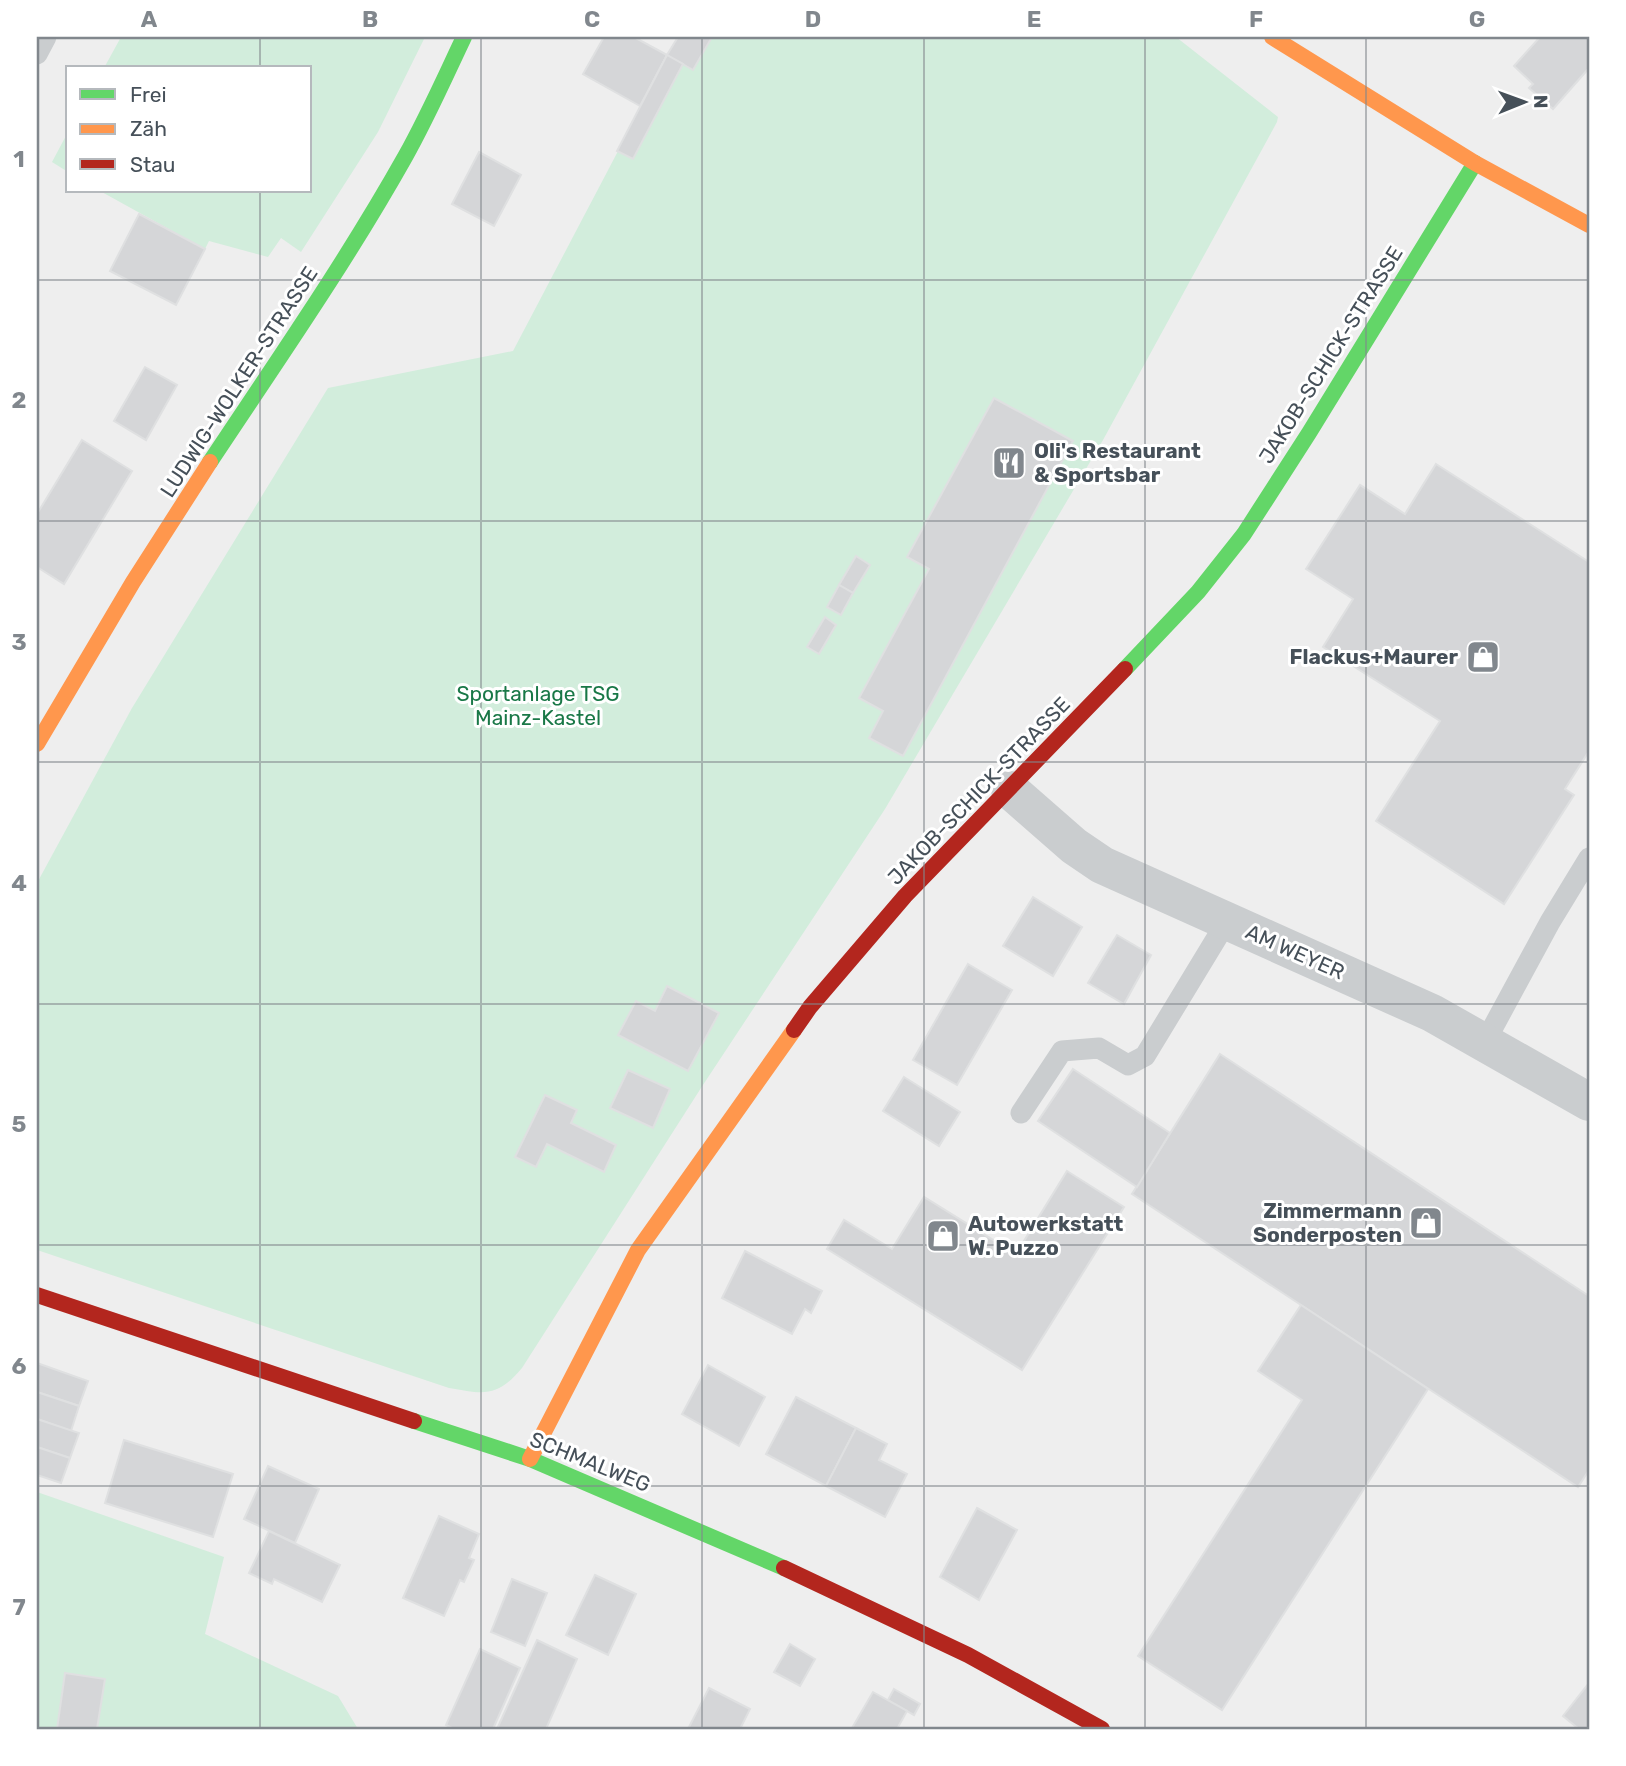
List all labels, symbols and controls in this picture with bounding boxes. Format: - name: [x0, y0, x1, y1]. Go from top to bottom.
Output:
- text: A: [141, 5, 158, 33]
- text: B: [362, 5, 378, 33]
- text: C: [584, 5, 600, 33]
- text: D: [805, 5, 821, 33]
- text: E: [1027, 5, 1041, 33]
- text: F: [1249, 5, 1263, 33]
- text: G: [1469, 5, 1485, 33]
- legend: [66, 66, 312, 192]
- north arrow: [1490, 66, 1560, 136]
- text: Frei: [130, 82, 167, 107]
- text: N: [1529, 95, 1552, 109]
- text: Zäh: [130, 116, 167, 141]
- text: 1: [13, 145, 25, 173]
- text: Stau: [130, 152, 176, 177]
- street label: JAKOB-SCHICK-STRASSE: [1253, 241, 1408, 468]
- street label: LUDWIG-WOLKER-STRASSE: [155, 262, 323, 502]
- text: 2: [12, 386, 26, 414]
- place label: Oli's Restaurant & Sportsbar: [1034, 438, 1201, 487]
- restaurant icon: Oli's Restaurant & Sportsbar: [990, 444, 1028, 482]
- text: 3: [11, 628, 27, 656]
- shop icon: Flackus+Maurer: [1464, 638, 1502, 676]
- place label: Flackus+Maurer: [1289, 644, 1458, 669]
- park label: Sportanlage TSG Mainz-Kastel: [456, 681, 620, 730]
- street label: JAKOB-SCHICK-STRASSE: [882, 692, 1075, 890]
- text: 4: [11, 869, 27, 897]
- street label: AM WEYER: [1242, 919, 1348, 984]
- text: 5: [12, 1110, 27, 1138]
- place label: Zimmermann Sonderposten: [1253, 1198, 1402, 1247]
- shop icon: Zimmermann Sonderposten: [1407, 1204, 1445, 1242]
- place label: Autowerkstatt W. Puzzo: [968, 1211, 1123, 1260]
- shop icon: Autowerkstatt W. Puzzo: [924, 1217, 962, 1255]
- text: 6: [12, 1352, 27, 1380]
- street label: SCHMALWEG: [526, 1426, 654, 1497]
- text: 7: [12, 1593, 26, 1621]

